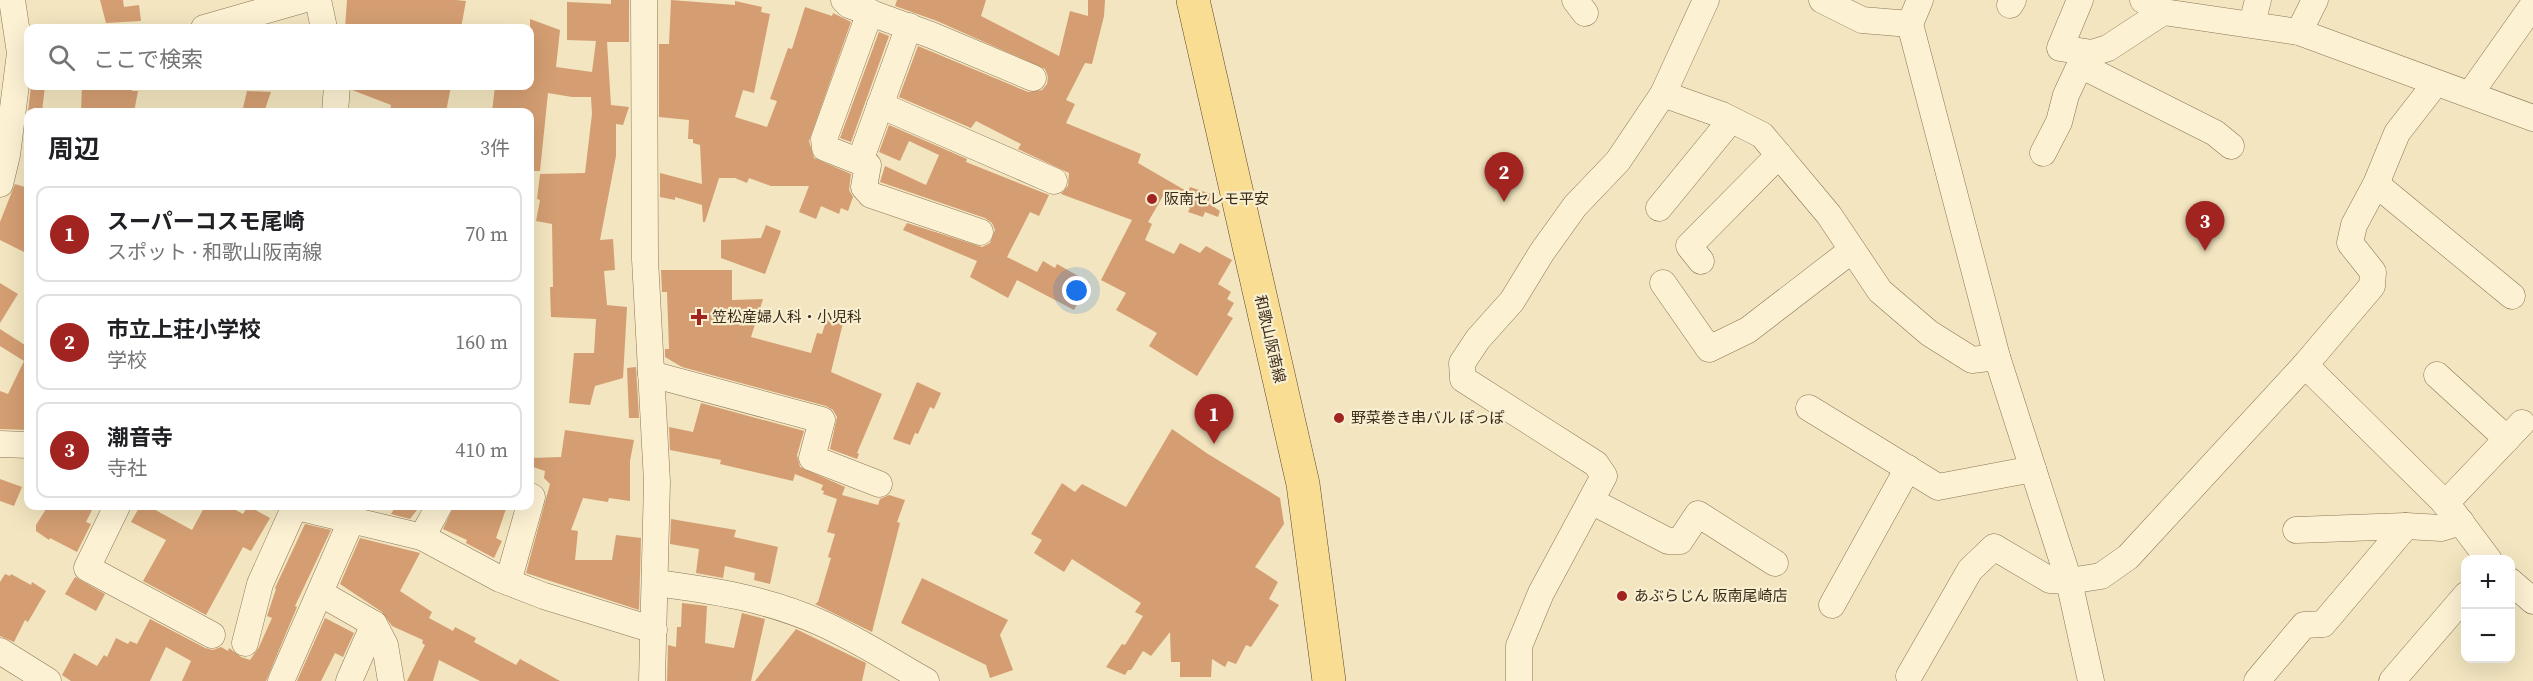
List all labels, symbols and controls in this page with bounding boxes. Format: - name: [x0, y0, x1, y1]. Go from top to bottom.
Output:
- search box: [24, 24, 534, 90]
- icon: search: [45, 41, 78, 74]
- text: ここで検索: [93, 44, 203, 74]
- text: 周辺: [48, 131, 100, 167]
- text: 3件: [480, 134, 510, 162]
- pin: 2: [1484, 152, 1524, 202]
- place label: 阪南セレモ平安: [1164, 188, 1269, 209]
- marker: 阪南セレモ平安: [1145, 192, 1159, 206]
- pin: 3: [2186, 202, 2224, 251]
- text: スーパーコスモ尾崎: [107, 206, 305, 236]
- text: 1: [64, 220, 75, 248]
- text: 70 m: [465, 220, 508, 248]
- text: スポット · 和歌山阪南線: [107, 238, 322, 266]
- your location: [1062, 276, 1091, 305]
- street label: 和歌山阪南線: [1250, 293, 1291, 385]
- place label: 笠松産婦人科・小児科: [712, 306, 862, 327]
- marker: 笠松産婦人科・小児科: [690, 308, 708, 326]
- text: 市立上荘小学校: [107, 314, 261, 344]
- text: 2: [64, 328, 75, 356]
- text: 160 m: [455, 328, 508, 356]
- text: 学校: [107, 346, 147, 374]
- pin: 1: [1194, 394, 1234, 444]
- place label: 野菜巻き串バル ぽっぽ: [1351, 407, 1505, 428]
- marker: 野菜巻き串バル ぽっぽ: [1332, 411, 1346, 425]
- text: 潮音寺: [107, 422, 173, 452]
- text: 3: [64, 436, 75, 464]
- text: 410 m: [455, 436, 508, 464]
- text: 寺社: [107, 454, 147, 482]
- map controls: [2461, 555, 2515, 663]
- button: +: [2461, 555, 2515, 609]
- place label: あぶらじん 阪南尾崎店: [1634, 585, 1788, 606]
- marker: あぶらじん 阪南尾崎店: [1615, 589, 1629, 603]
- button: −: [2461, 609, 2515, 663]

